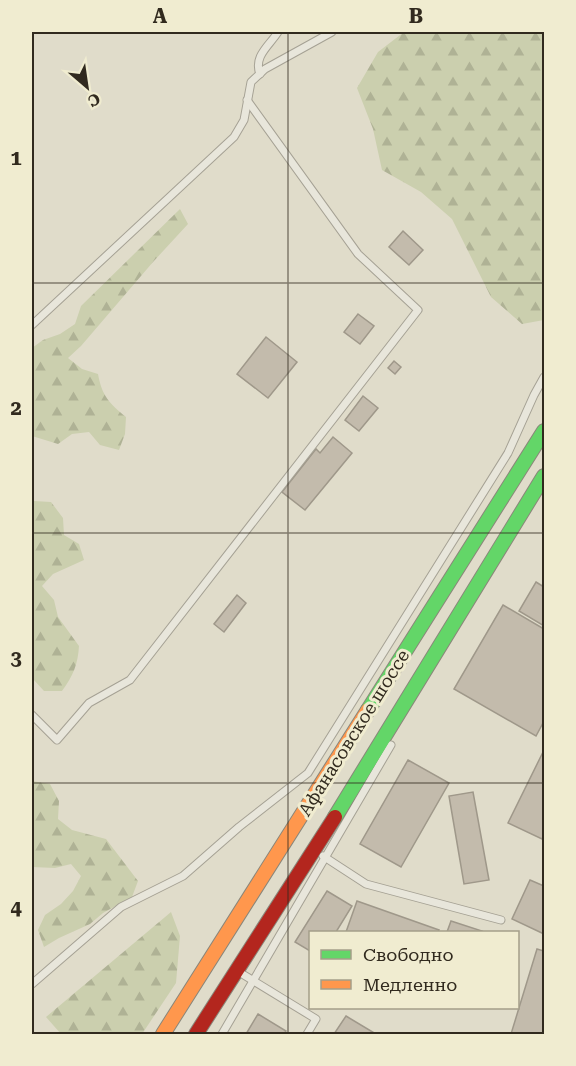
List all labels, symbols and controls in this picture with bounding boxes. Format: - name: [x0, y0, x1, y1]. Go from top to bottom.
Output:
- text: A: [153, 4, 168, 28]
- text: B: [409, 4, 423, 28]
- north arrow: [57, 57, 117, 117]
- text: С: [85, 89, 104, 111]
- text: 1: [10, 146, 22, 170]
- text: 2: [10, 396, 22, 420]
- text: 3: [10, 646, 22, 670]
- street label: Афанасовское шоссе: [294, 646, 413, 820]
- text: 4: [10, 896, 22, 920]
- legend: [309, 931, 519, 1009]
- text: Свободно: [363, 944, 453, 965]
- text: Медленно: [363, 974, 457, 995]

